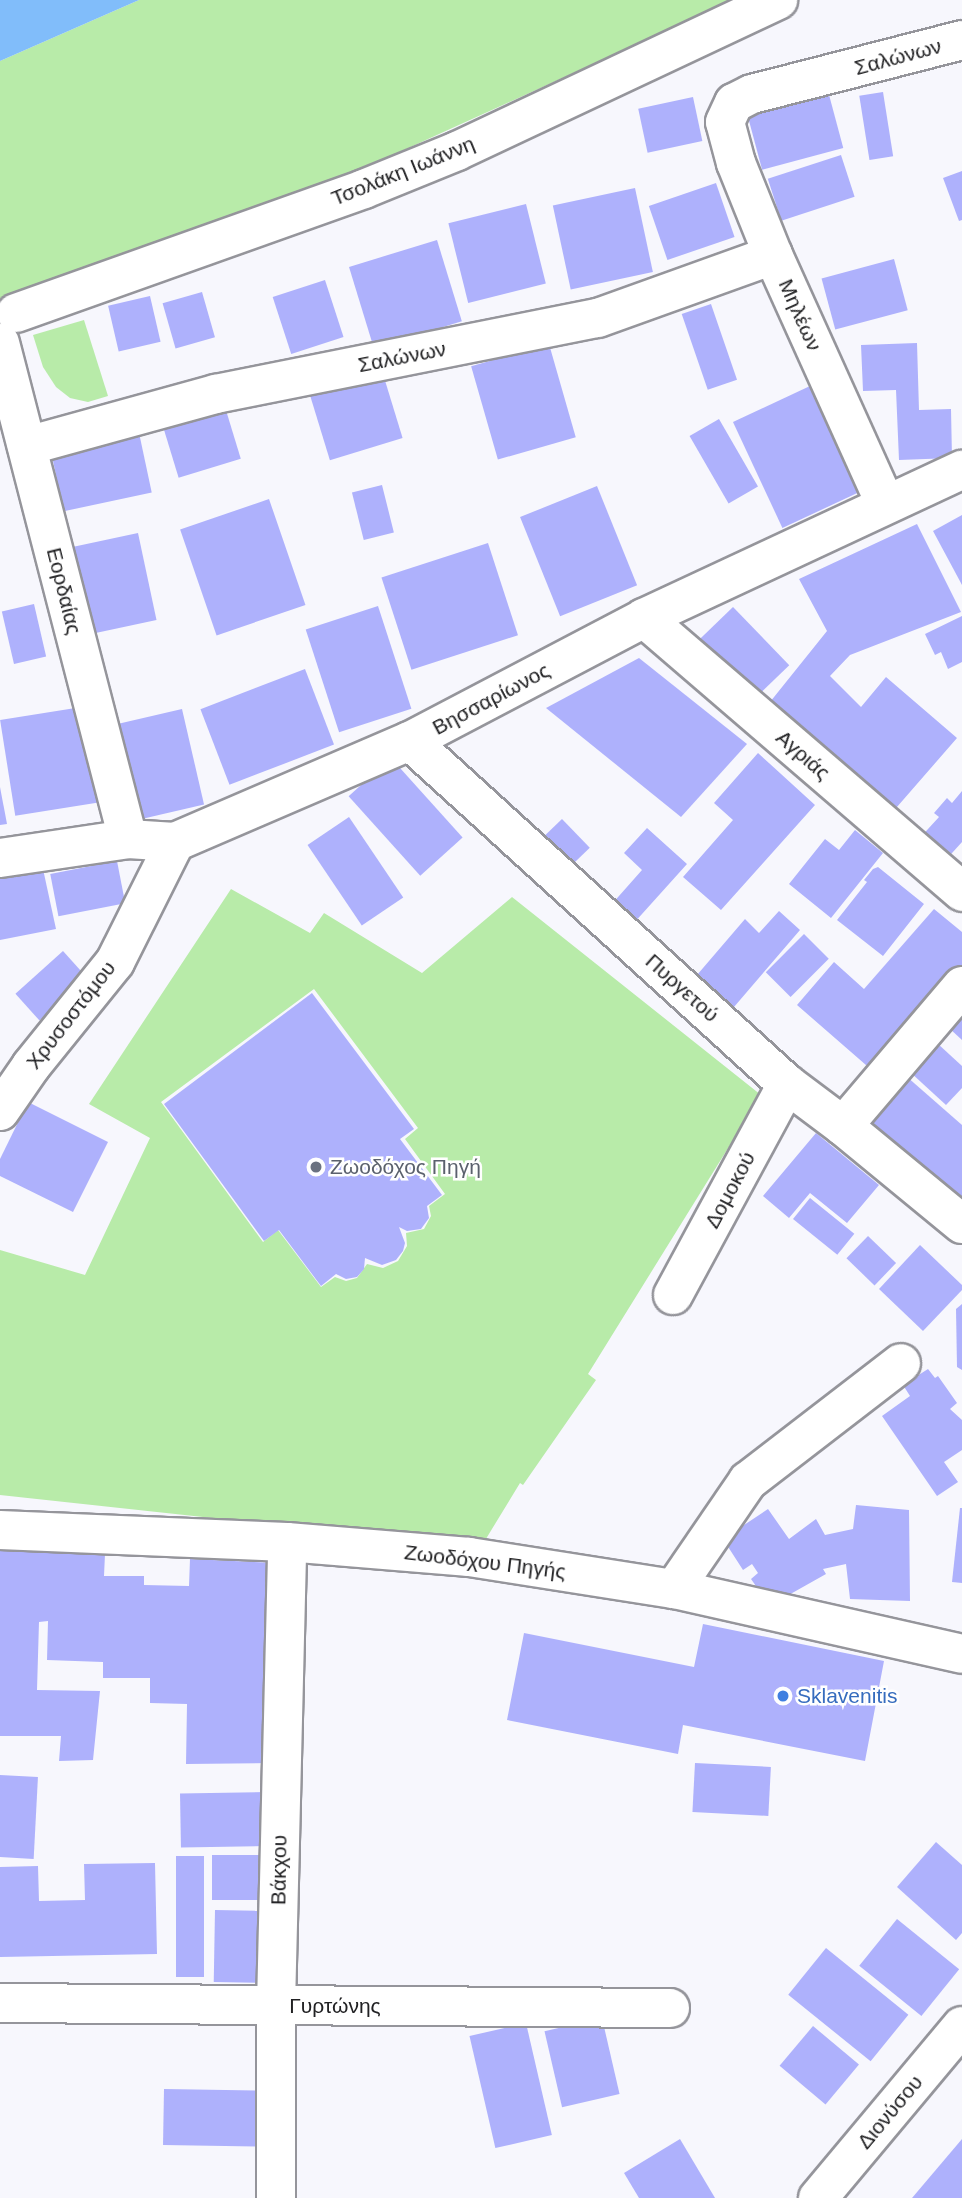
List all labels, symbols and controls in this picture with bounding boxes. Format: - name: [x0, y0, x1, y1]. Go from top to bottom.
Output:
- street label: Σαλώνων: [852, 33, 944, 81]
- street label: Τσολάκη Ιωάννη: [328, 131, 478, 211]
- street label: Μηλέων: [773, 275, 827, 355]
- street label: Σαλώνων: [356, 336, 448, 378]
- street label: Εορδαίας: [41, 545, 87, 637]
- street label: Βησσαρίωνος: [428, 658, 554, 740]
- street label: Αγριάς: [771, 725, 835, 785]
- street label: Πυργετού: [640, 949, 724, 1027]
- street label: Χρυσοστόμου: [21, 956, 121, 1074]
- street label: Δομοκού: [699, 1147, 761, 1233]
- place label: Ζωοδόχος Πηγή: [330, 1154, 481, 1180]
- marker: Ζωοδόχος Πηγή: [308, 1159, 324, 1175]
- street label: Ζωοδόχου Πηγής: [403, 1540, 567, 1584]
- place label: Sklavenitis: [797, 1683, 897, 1709]
- marker: Sklavenitis: [775, 1688, 791, 1704]
- street label: Βάκχου: [266, 1835, 292, 1905]
- street label: Γυρτώνης: [289, 1993, 381, 2019]
- street label: Διονύσου: [852, 2070, 928, 2154]

